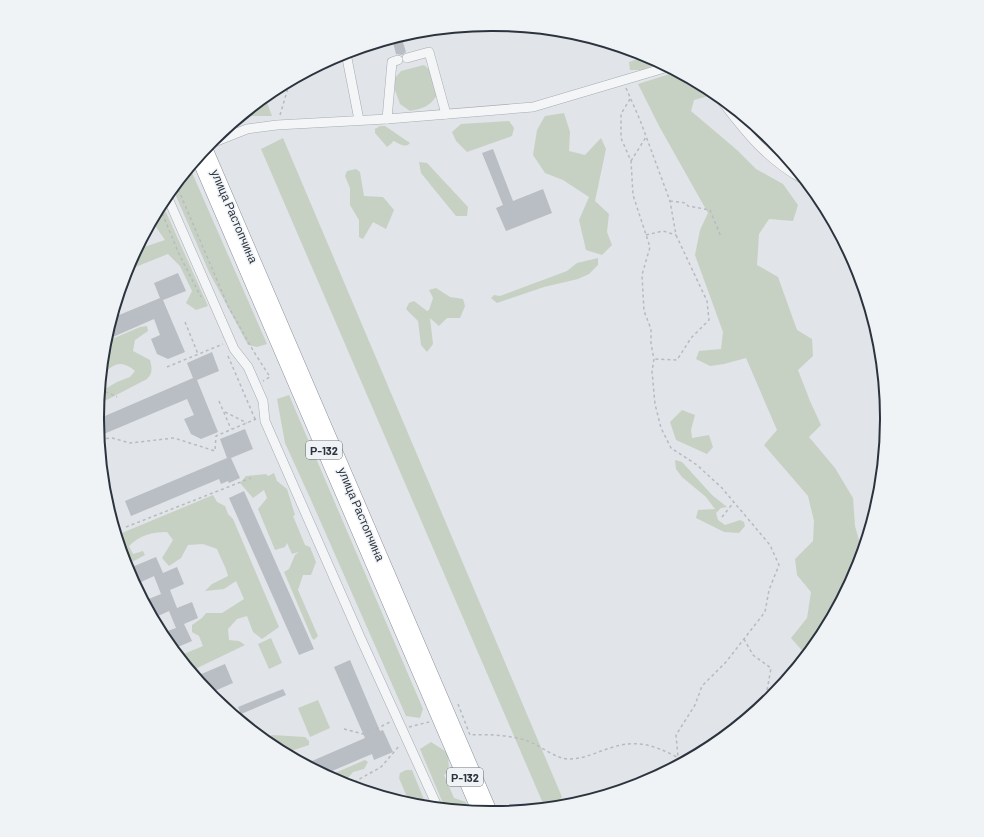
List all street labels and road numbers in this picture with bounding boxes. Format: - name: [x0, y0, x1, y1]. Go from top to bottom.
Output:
- street label: улица Растопчина: [208, 167, 261, 266]
- road number: Р-132: [306, 441, 342, 459]
- street label: улица Растопчина: [335, 465, 388, 564]
- road number: Р-132: [447, 768, 483, 786]

